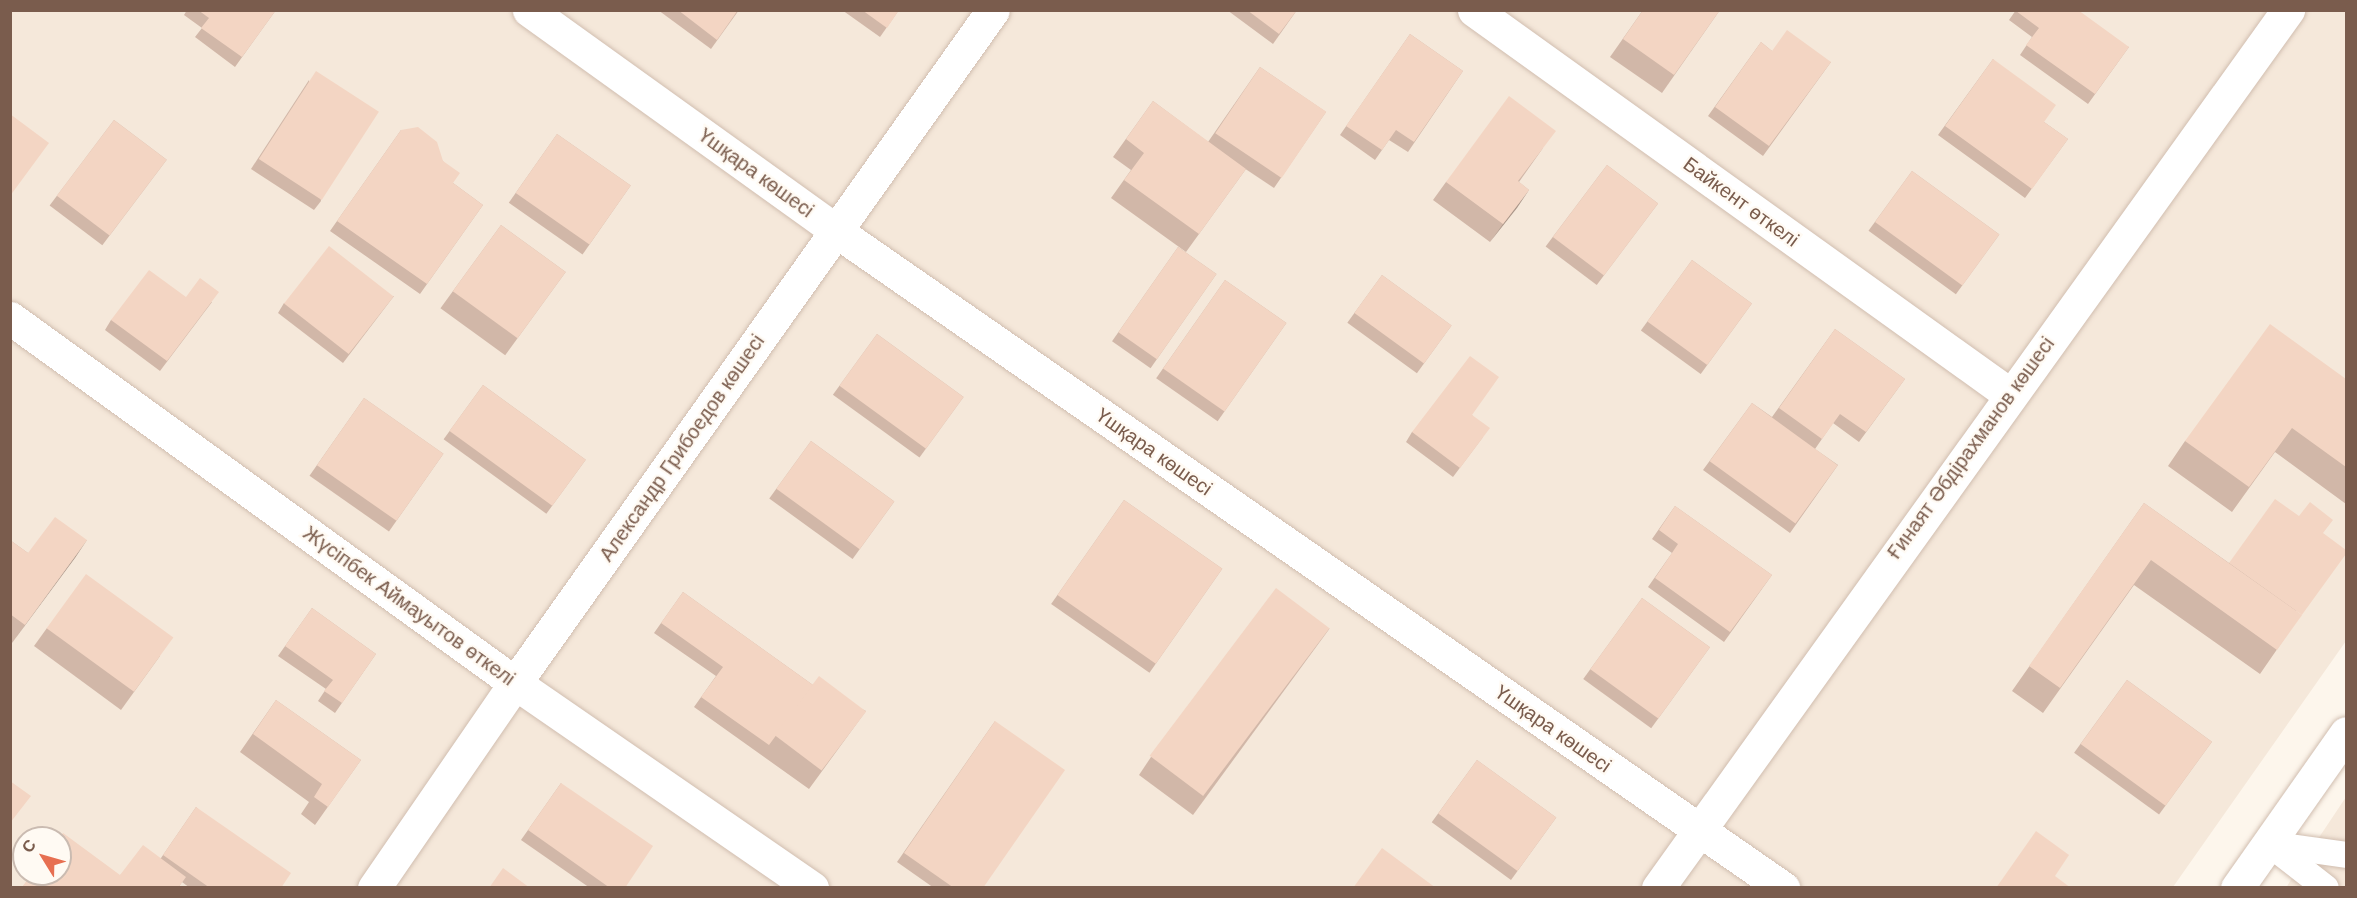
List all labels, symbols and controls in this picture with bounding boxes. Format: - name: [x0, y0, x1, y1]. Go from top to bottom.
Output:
- street label: Үшқара көшесі: [694, 123, 818, 223]
- street label: Байкент өткелі: [1678, 152, 1804, 252]
- street label: Александр Грибоедов көшесі: [594, 330, 770, 566]
- street label: Ғинаят Әбдірахманов көшесі: [1882, 332, 2060, 564]
- street label: Үшқара көшесі: [1091, 403, 1217, 501]
- street label: Жүсіпбек Аймауытов өткелі: [298, 521, 520, 691]
- street label: Үшқара көшесі: [1490, 680, 1616, 778]
- north arrow: [12, 826, 72, 886]
- text: С: [19, 836, 39, 856]

